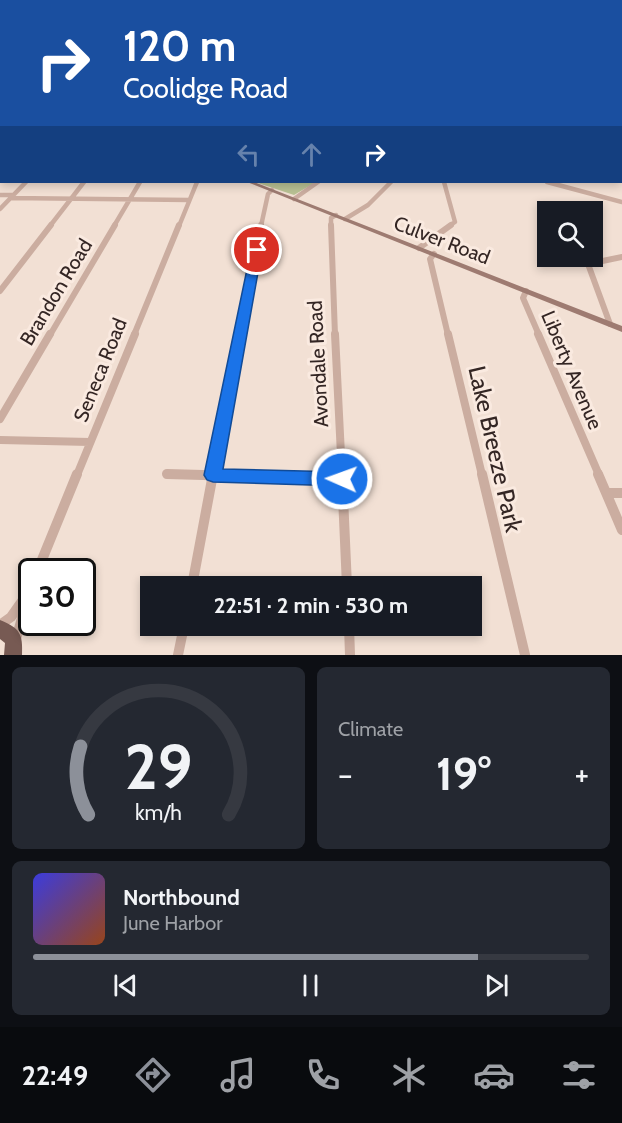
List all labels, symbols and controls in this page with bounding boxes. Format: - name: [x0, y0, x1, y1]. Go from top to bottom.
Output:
- text: 120 m: [123, 20, 236, 72]
- icon: right: [24, 24, 102, 102]
- text: Coolidge Road: [123, 72, 288, 105]
- icon: left: [232, 138, 265, 171]
- icon: ahead: [295, 138, 328, 171]
- icon: right: [358, 138, 391, 171]
- map controls: [537, 201, 603, 267]
- button: search: [537, 201, 603, 267]
- street label: Culver Road: [390, 211, 494, 269]
- pin: [231, 224, 282, 275]
- icon: arrive: [240, 233, 273, 266]
- street label: Brandon Road: [15, 234, 97, 350]
- street label: Avondale Road: [303, 300, 333, 428]
- street label: Liberty Avenue: [536, 307, 608, 433]
- street label: Seneca Road: [68, 315, 132, 425]
- street label: Lake Breeze Park: [462, 363, 529, 535]
- position arrow: [310, 447, 374, 511]
- speed limit sign: 30: [18, 558, 96, 636]
- text: 22:51 · 2 min · 530 m: [214, 592, 408, 619]
- text: Climate: [338, 717, 403, 741]
- text: 29: [124, 729, 193, 805]
- text: 19°: [436, 747, 491, 801]
- text: −: [338, 754, 353, 794]
- text: +: [574, 754, 589, 794]
- text: km/h: [135, 799, 182, 825]
- text: Northbound: [123, 884, 240, 911]
- text: June Harbor: [123, 911, 223, 935]
- icon: previous: [109, 969, 142, 1002]
- icon: pause: [294, 969, 327, 1002]
- icon: next: [480, 969, 513, 1002]
- icon: directions: [132, 1054, 174, 1096]
- icon: music: [217, 1054, 259, 1096]
- icon: phone: [302, 1054, 344, 1096]
- icon: climate: [388, 1054, 430, 1096]
- icon: car: [473, 1054, 515, 1096]
- icon: filters: [558, 1054, 600, 1096]
- text: 22:49: [22, 1059, 88, 1092]

